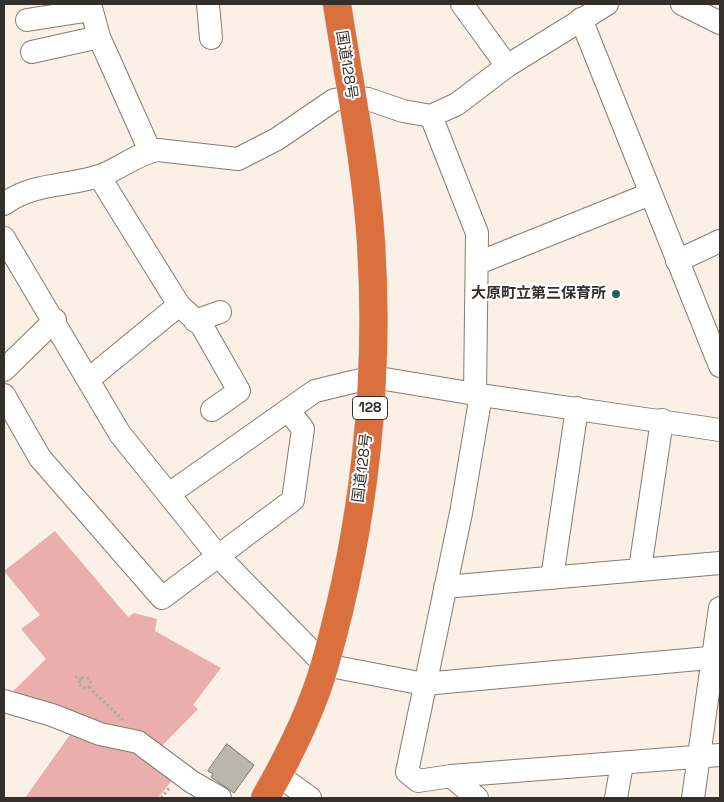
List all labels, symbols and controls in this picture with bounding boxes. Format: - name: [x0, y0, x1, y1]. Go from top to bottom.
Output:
- street label: 国道128号: [332, 29, 360, 101]
- place label: 大原町立第三保育所: [471, 285, 606, 303]
- marker: 大原町立第三保育所: [610, 288, 622, 300]
- road number: 128: [352, 396, 388, 419]
- street label: 国道128号: [350, 432, 376, 504]

